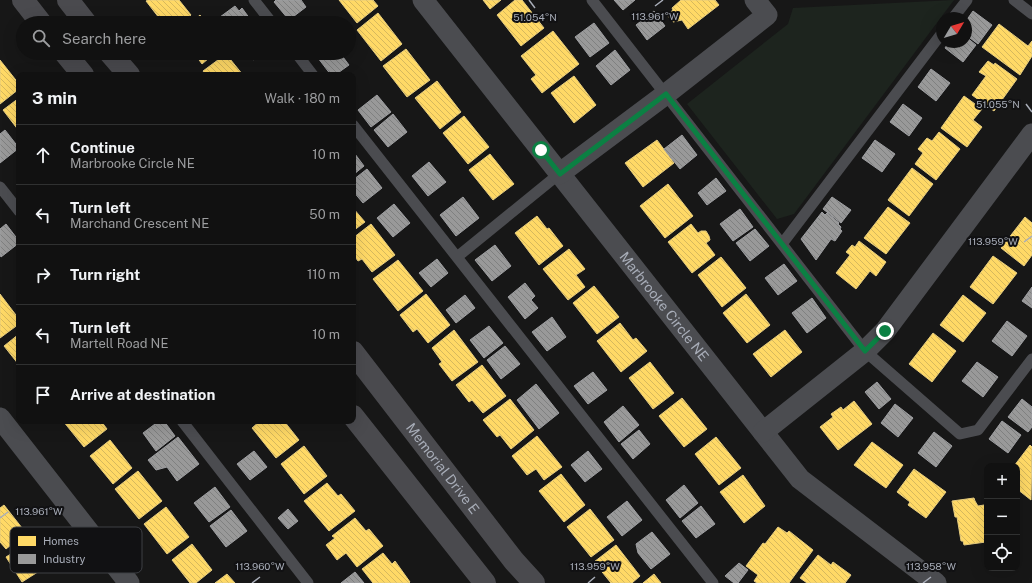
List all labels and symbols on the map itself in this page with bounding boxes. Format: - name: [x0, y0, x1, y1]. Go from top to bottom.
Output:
- text: 113.961°W: [631, 10, 679, 22]
- text: 51.054°N: [513, 11, 557, 23]
- north arrow: [936, 12, 972, 48]
- text: 51.055°N: [976, 98, 1020, 110]
- route start: [532, 141, 550, 159]
- text: 113.959°W: [968, 235, 1018, 247]
- street label: Marbrooke Circle NE: [616, 249, 712, 364]
- route end: [876, 322, 894, 340]
- street label: Memorial Drive E: [403, 420, 483, 517]
- text: 113.961°W: [15, 505, 63, 517]
- legend: [10, 527, 142, 573]
- text: Homes: [43, 535, 79, 547]
- text: Industry: [43, 553, 86, 565]
- text: 113.960°W: [235, 560, 285, 572]
- text: 113.959°W: [570, 560, 620, 572]
- text: 113.958°W: [906, 560, 956, 572]

